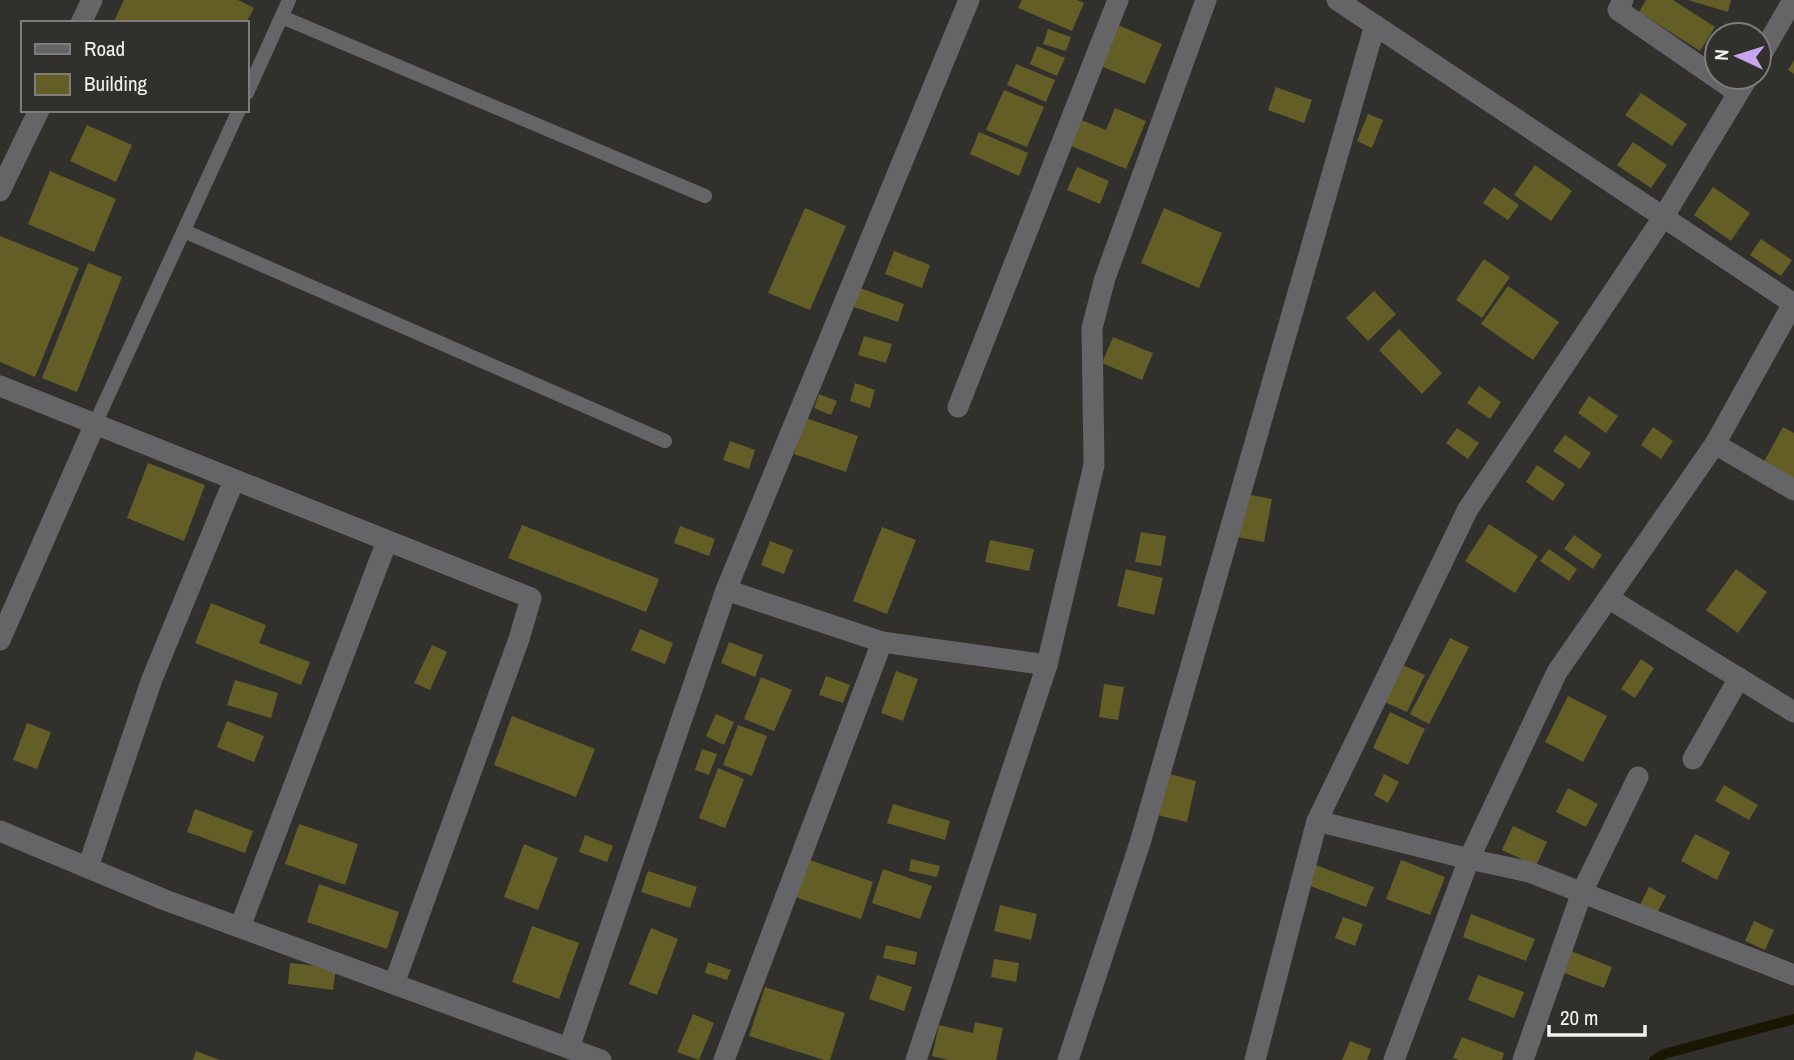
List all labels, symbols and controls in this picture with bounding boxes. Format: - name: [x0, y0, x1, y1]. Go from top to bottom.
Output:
- legend: [21, 21, 248, 112]
- north arrow: [1703, 21, 1773, 91]
- text: Road: [84, 34, 125, 63]
- text: N: [1708, 48, 1734, 61]
- text: Building: [84, 69, 148, 98]
- scale bar: [1549, 993, 1645, 1038]
- text: 20 m: [1560, 1003, 1598, 1032]

